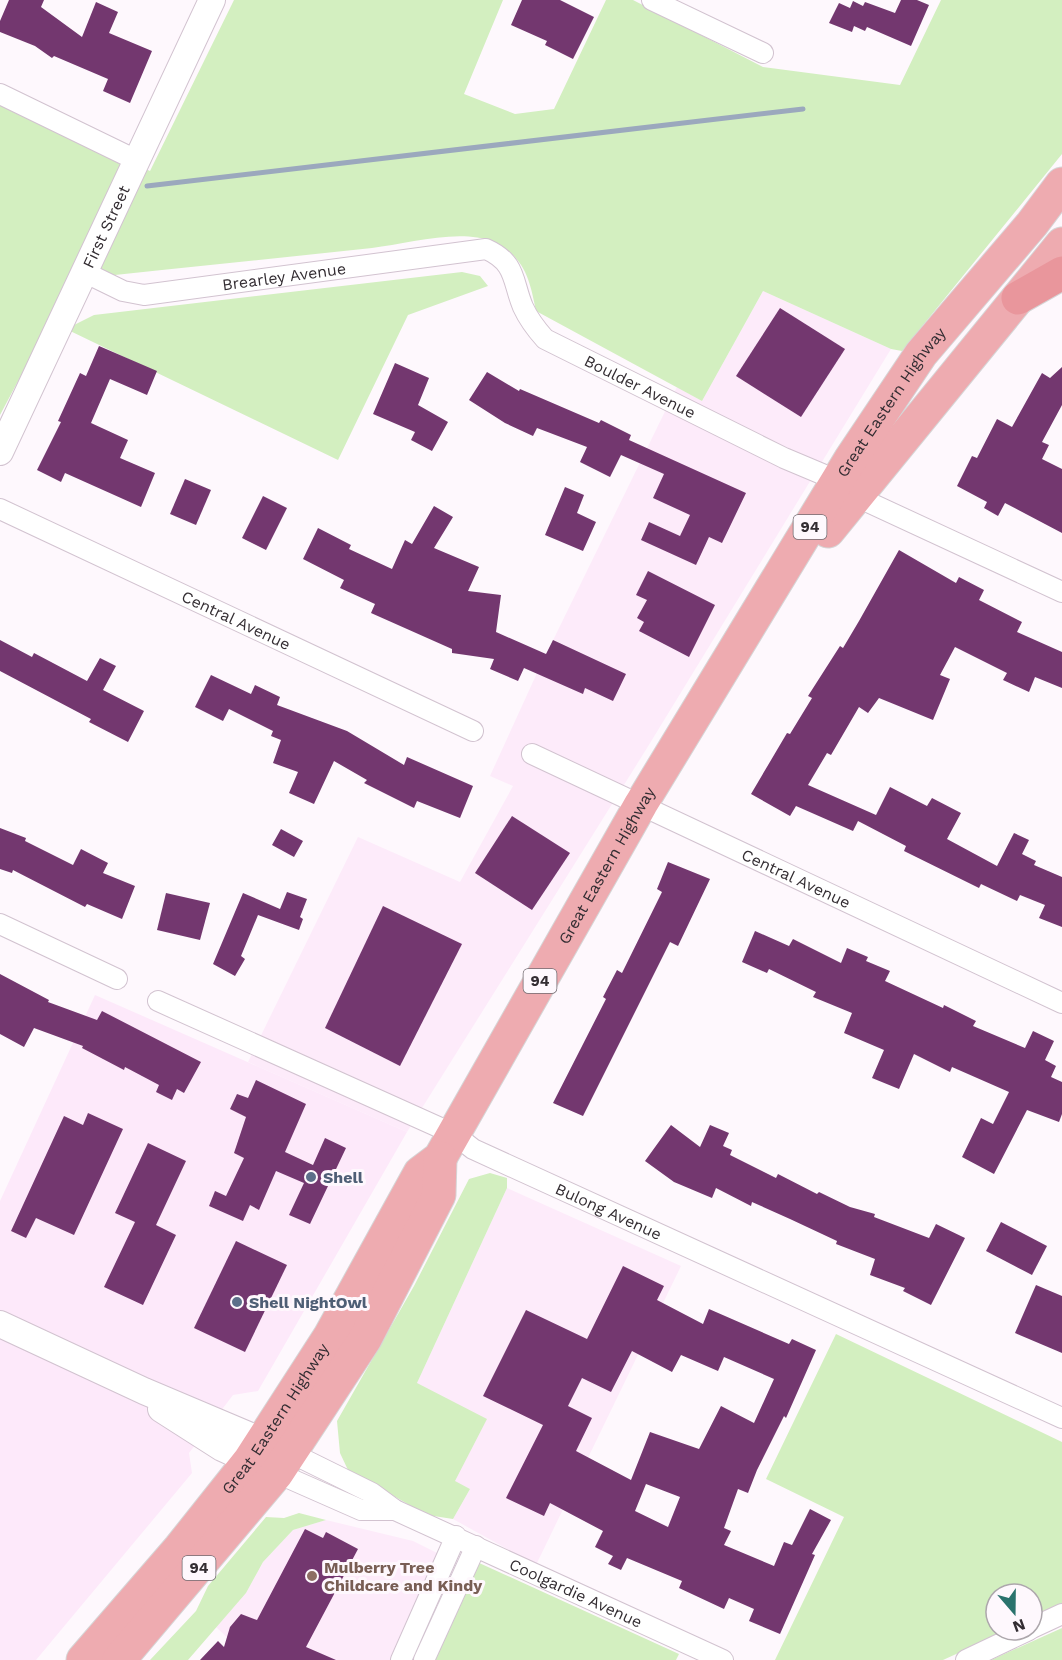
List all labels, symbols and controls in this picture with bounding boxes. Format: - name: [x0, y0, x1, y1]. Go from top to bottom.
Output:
- street label: First Street: [78, 182, 133, 271]
- street label: Brearley Avenue: [221, 258, 347, 294]
- street label: Great Eastern Highway: [833, 323, 950, 480]
- street label: Boulder Avenue: [581, 351, 699, 422]
- road number: 94: [794, 515, 826, 539]
- street label: Central Avenue: [179, 586, 294, 654]
- street label: Great Eastern Highway: [554, 783, 659, 947]
- street label: Central Avenue: [739, 844, 854, 912]
- road number: 94: [524, 969, 556, 993]
- place label: Shell: [323, 1168, 364, 1187]
- marker: Shell: [304, 1170, 318, 1184]
- street label: Bulong Avenue: [553, 1179, 665, 1243]
- place label: Shell NightOwl: [249, 1293, 368, 1312]
- marker: Shell NightOwl: [230, 1295, 244, 1309]
- street label: Great Eastern Highway: [217, 1339, 333, 1498]
- street label: Coolgardie Avenue: [507, 1554, 645, 1631]
- road number: 94: [182, 1556, 216, 1580]
- place label: Mulberry Tree Childcare and Kindy: [324, 1558, 483, 1595]
- marker: Mulberry Tree Childcare and Kindy: [305, 1569, 319, 1583]
- north arrow: [984, 1582, 1044, 1642]
- text: N: [1010, 1615, 1028, 1637]

